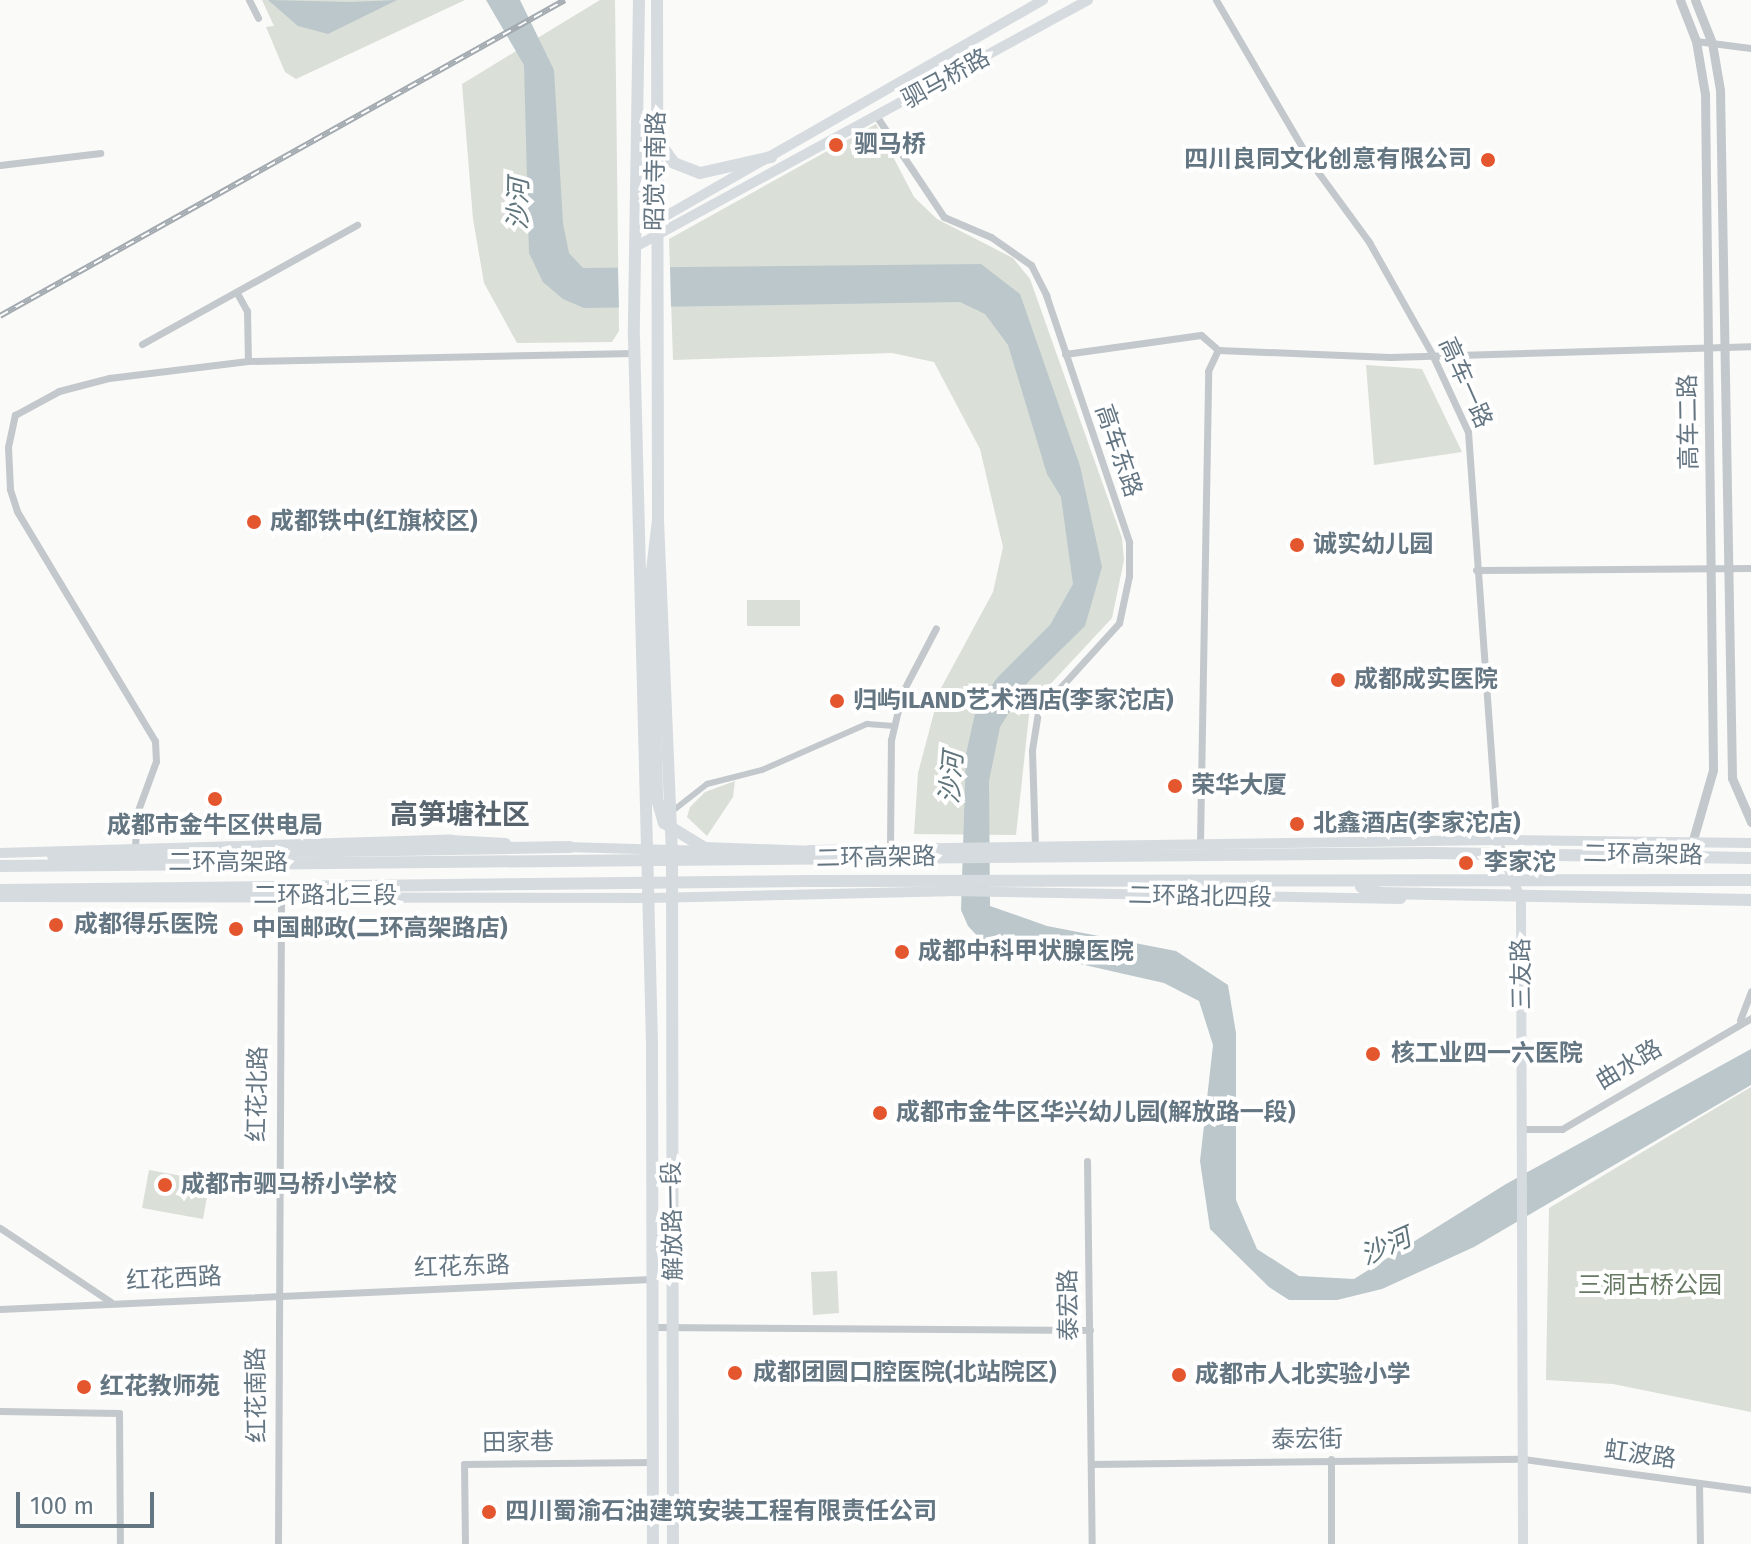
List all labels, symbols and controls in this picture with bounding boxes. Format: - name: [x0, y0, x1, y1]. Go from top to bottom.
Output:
- street label: 驷马桥路: [897, 43, 995, 115]
- street label: 昭觉寺南路: [641, 111, 671, 231]
- place label: 驷马桥: [854, 131, 926, 159]
- marker: 驷马桥: [825, 134, 847, 156]
- place label: 四川良同文化创意有限公司: [1184, 146, 1472, 174]
- marker: 四川良同文化创意有限公司: [1479, 151, 1497, 169]
- water label: 沙河: [503, 178, 535, 230]
- street label: 高车一路: [1432, 333, 1498, 433]
- street label: 高车二路: [1674, 374, 1704, 470]
- street label: 高车东路: [1089, 401, 1147, 501]
- place label: 成都铁中(红旗校区): [270, 508, 478, 536]
- marker: 成都铁中(红旗校区): [245, 513, 263, 531]
- place label: 诚实幼儿园: [1313, 531, 1433, 559]
- marker: 诚实幼儿园: [1288, 536, 1306, 554]
- place label: 成都成实医院: [1354, 666, 1498, 694]
- marker: 成都成实医院: [1329, 671, 1347, 689]
- place label: 归屿ILAND艺术酒店(李家沱店): [853, 687, 1174, 715]
- marker: 归屿ILAND艺术酒店(李家沱店): [828, 692, 846, 710]
- water label: 沙河: [934, 751, 970, 805]
- place label: 荣华大厦: [1191, 772, 1287, 800]
- marker: 荣华大厦: [1166, 777, 1184, 795]
- marker: 成都市金牛区供电局: [206, 790, 224, 808]
- district label: 高笋塘社区: [390, 798, 530, 832]
- place label: 北鑫酒店(李家沱店): [1313, 810, 1521, 838]
- place label: 成都市金牛区供电局: [107, 812, 323, 840]
- marker: 北鑫酒店(李家沱店): [1288, 815, 1306, 833]
- street label: 二环高架路: [1583, 840, 1703, 870]
- street label: 二环高架路: [816, 843, 936, 873]
- street label: 二环高架路: [168, 849, 288, 877]
- place label: 李家沱: [1484, 849, 1556, 877]
- marker: 李家沱: [1455, 852, 1477, 874]
- street label: 二环路北四段: [1128, 881, 1272, 913]
- street label: 二环路北三段: [253, 882, 397, 910]
- place label: 成都得乐医院: [74, 911, 218, 939]
- marker: 成都得乐医院: [45, 914, 67, 936]
- place label: 中国邮政(二环高架路店): [252, 915, 508, 943]
- marker: 中国邮政(二环高架路店): [227, 920, 245, 938]
- place label: 成都中科甲状腺医院: [918, 938, 1134, 966]
- street label: 三友路: [1507, 938, 1537, 1010]
- marker: 成都中科甲状腺医院: [893, 943, 911, 961]
- street label: 曲水路: [1591, 1034, 1667, 1096]
- place label: 核工业四一六医院: [1391, 1040, 1583, 1068]
- marker: 核工业四一六医院: [1362, 1043, 1384, 1065]
- street label: 红花北路: [243, 1046, 273, 1142]
- place label: 成都市金牛区华兴幼儿园(解放路一段): [896, 1099, 1296, 1127]
- marker: 成都市金牛区华兴幼儿园(解放路一段): [871, 1104, 889, 1122]
- street label: 解放路一段: [658, 1161, 688, 1281]
- place label: 成都市驷马桥小学校: [181, 1171, 397, 1199]
- marker: 成都市驷马桥小学校: [156, 1176, 174, 1194]
- water label: 沙河: [1356, 1222, 1416, 1272]
- street label: 红花东路: [414, 1251, 510, 1283]
- street label: 红花西路: [125, 1262, 223, 1296]
- street label: 泰宏路: [1054, 1269, 1084, 1341]
- park label: 三洞古桥公园: [1578, 1272, 1722, 1300]
- street label: 红花南路: [242, 1347, 272, 1443]
- place label: 成都团圆口腔医院(北站院区): [753, 1359, 1057, 1387]
- place label: 成都市人北实验小学: [1195, 1361, 1411, 1389]
- marker: 成都团圆口腔医院(北站院区): [724, 1362, 746, 1384]
- marker: 成都市人北实验小学: [1170, 1366, 1188, 1384]
- place label: 红花教师苑: [100, 1373, 220, 1401]
- marker: 红花教师苑: [75, 1378, 93, 1396]
- street label: 泰宏街: [1271, 1425, 1343, 1455]
- street label: 田家巷: [482, 1428, 554, 1458]
- street label: 虹波路: [1602, 1436, 1678, 1474]
- scale bar: [20, 1476, 158, 1526]
- text: 100 m: [30, 1492, 94, 1520]
- place label: 四川蜀渝石油建筑安装工程有限责任公司: [505, 1498, 937, 1526]
- marker: 四川蜀渝石油建筑安装工程有限责任公司: [480, 1503, 498, 1521]

